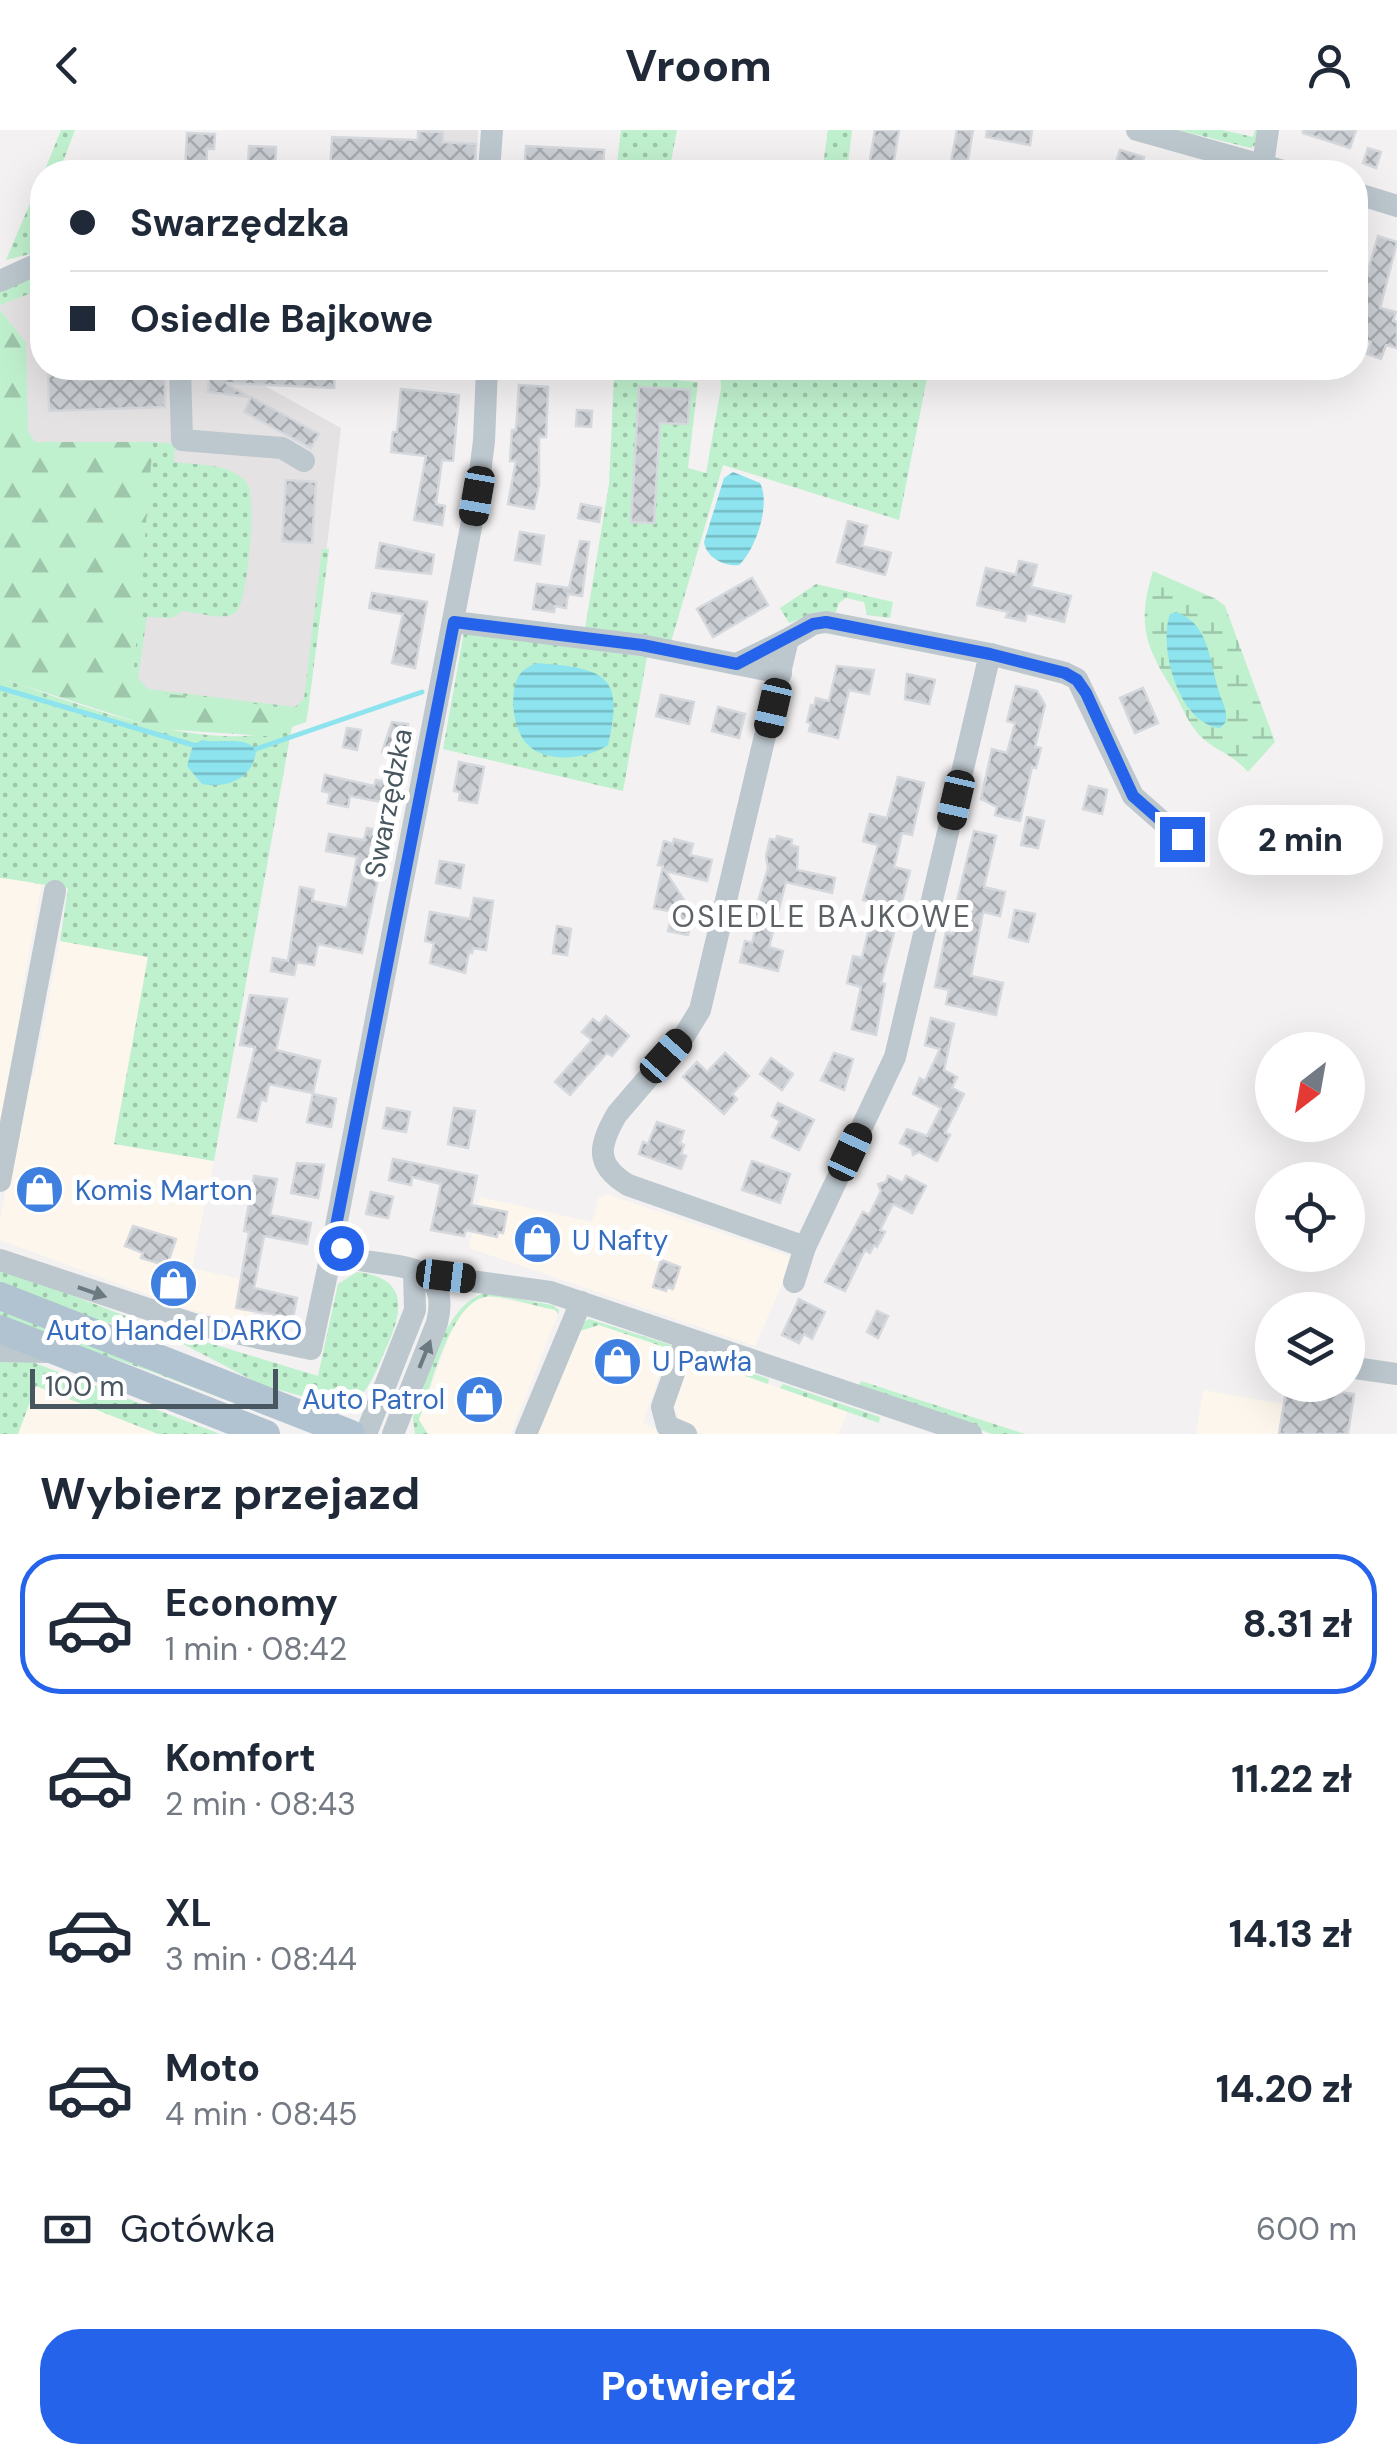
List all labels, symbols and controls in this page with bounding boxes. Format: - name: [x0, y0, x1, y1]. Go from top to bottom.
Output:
- text: Vroom: [625, 36, 772, 95]
- icon: back: [40, 38, 95, 93]
- icon: person: [1302, 38, 1357, 93]
- text: Swarzędzka: [130, 198, 349, 248]
- text: Osiedle Bajkowe: [130, 294, 433, 344]
- car: [457, 464, 497, 528]
- car: [752, 675, 794, 741]
- street label: Swarzędzka: [356, 725, 421, 881]
- car: [935, 767, 977, 833]
- callout: 2 min: [1217, 804, 1382, 874]
- route end: [1160, 817, 1205, 862]
- text: 2 min: [1258, 819, 1343, 861]
- district label: OSIEDLE BAJKOWE: [672, 897, 972, 936]
- car: [635, 1024, 697, 1088]
- north arrow: [1255, 1032, 1365, 1142]
- map controls: [1255, 1032, 1365, 1402]
- car: [824, 1118, 876, 1186]
- button: locate: [1255, 1162, 1365, 1272]
- shop icon: Komis Marton: [14, 1164, 66, 1216]
- place label: Komis Marton: [75, 1172, 253, 1209]
- shop icon: U Nafty: [511, 1214, 563, 1266]
- place label: U Nafty: [572, 1222, 668, 1259]
- route start: [319, 1226, 364, 1271]
- shop icon: Auto Handel DARKO: [148, 1257, 200, 1309]
- car: [414, 1257, 478, 1295]
- one-way arrow: [78, 1285, 108, 1300]
- button: layers: [1255, 1292, 1365, 1402]
- place label: Auto Handel DARKO: [46, 1312, 302, 1349]
- shop icon: U Pawła: [591, 1335, 643, 1387]
- one-way arrow: [417, 1339, 433, 1369]
- place label: U Pawła: [652, 1343, 752, 1380]
- scale bar: [30, 1364, 278, 1408]
- text: 100 m: [45, 1368, 124, 1405]
- shop icon: Auto Patrol: [454, 1373, 506, 1425]
- place label: Auto Patrol: [302, 1381, 445, 1418]
- text: Wybierz przejazd: [40, 1464, 420, 1523]
- text: Economy: [165, 1578, 338, 1628]
- icon: car: [45, 1579, 135, 1669]
- text: 8.31 zł: [1242, 1599, 1352, 1649]
- text: 1 min · 08:42: [165, 1628, 347, 1670]
- text: Komfort: [165, 1733, 316, 1783]
- icon: car: [45, 1734, 135, 1824]
- text: 11.22 zł: [1231, 1754, 1352, 1804]
- text: 2 min · 08:43: [165, 1783, 356, 1825]
- text: XL: [165, 1888, 212, 1938]
- icon: car: [45, 1889, 135, 1979]
- text: 14.13 zł: [1229, 1909, 1352, 1959]
- text: 3 min · 08:44: [165, 1938, 357, 1980]
- text: Moto: [165, 2043, 260, 2093]
- icon: car: [45, 2044, 135, 2134]
- text: 14.20 zł: [1216, 2064, 1352, 2114]
- text: 4 min · 08:45: [165, 2093, 358, 2135]
- icon: cash: [40, 2202, 95, 2257]
- text: Gotówka: [120, 2204, 275, 2254]
- text: 600 m: [1256, 2208, 1357, 2250]
- button: Potwierdź: [40, 2329, 1357, 2444]

